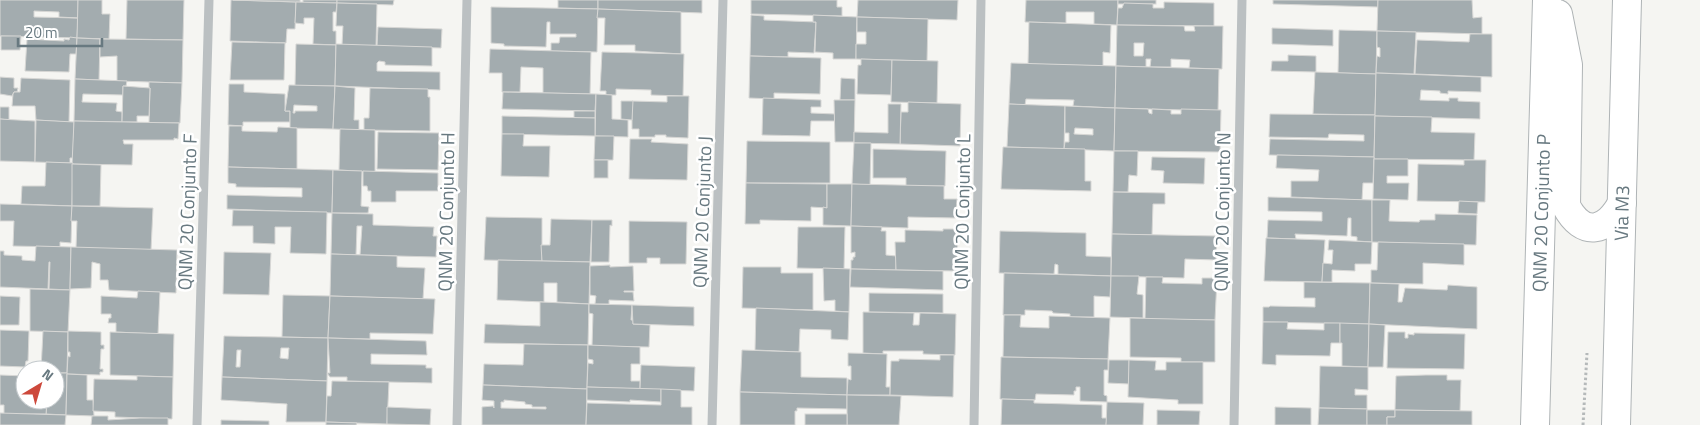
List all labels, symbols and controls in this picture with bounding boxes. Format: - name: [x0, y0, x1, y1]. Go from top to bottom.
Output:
- scale bar: [18, 15, 101, 47]
- text: 20 m: [25, 21, 58, 44]
- street label: QNM 20 Conjunto H: [430, 132, 461, 292]
- street label: QNM 20 Conjunto N: [1206, 132, 1237, 292]
- street label: QNM 20 Conjunto F: [169, 133, 204, 291]
- street label: QNM 20 Conjunto L: [946, 134, 977, 290]
- street label: QNM 20 Conjunto P: [1524, 134, 1557, 292]
- street label: QNM 20 Conjunto J: [684, 135, 719, 289]
- street label: Via M3: [1606, 185, 1636, 241]
- north arrow: [15, 360, 65, 410]
- text: N: [38, 363, 59, 386]

